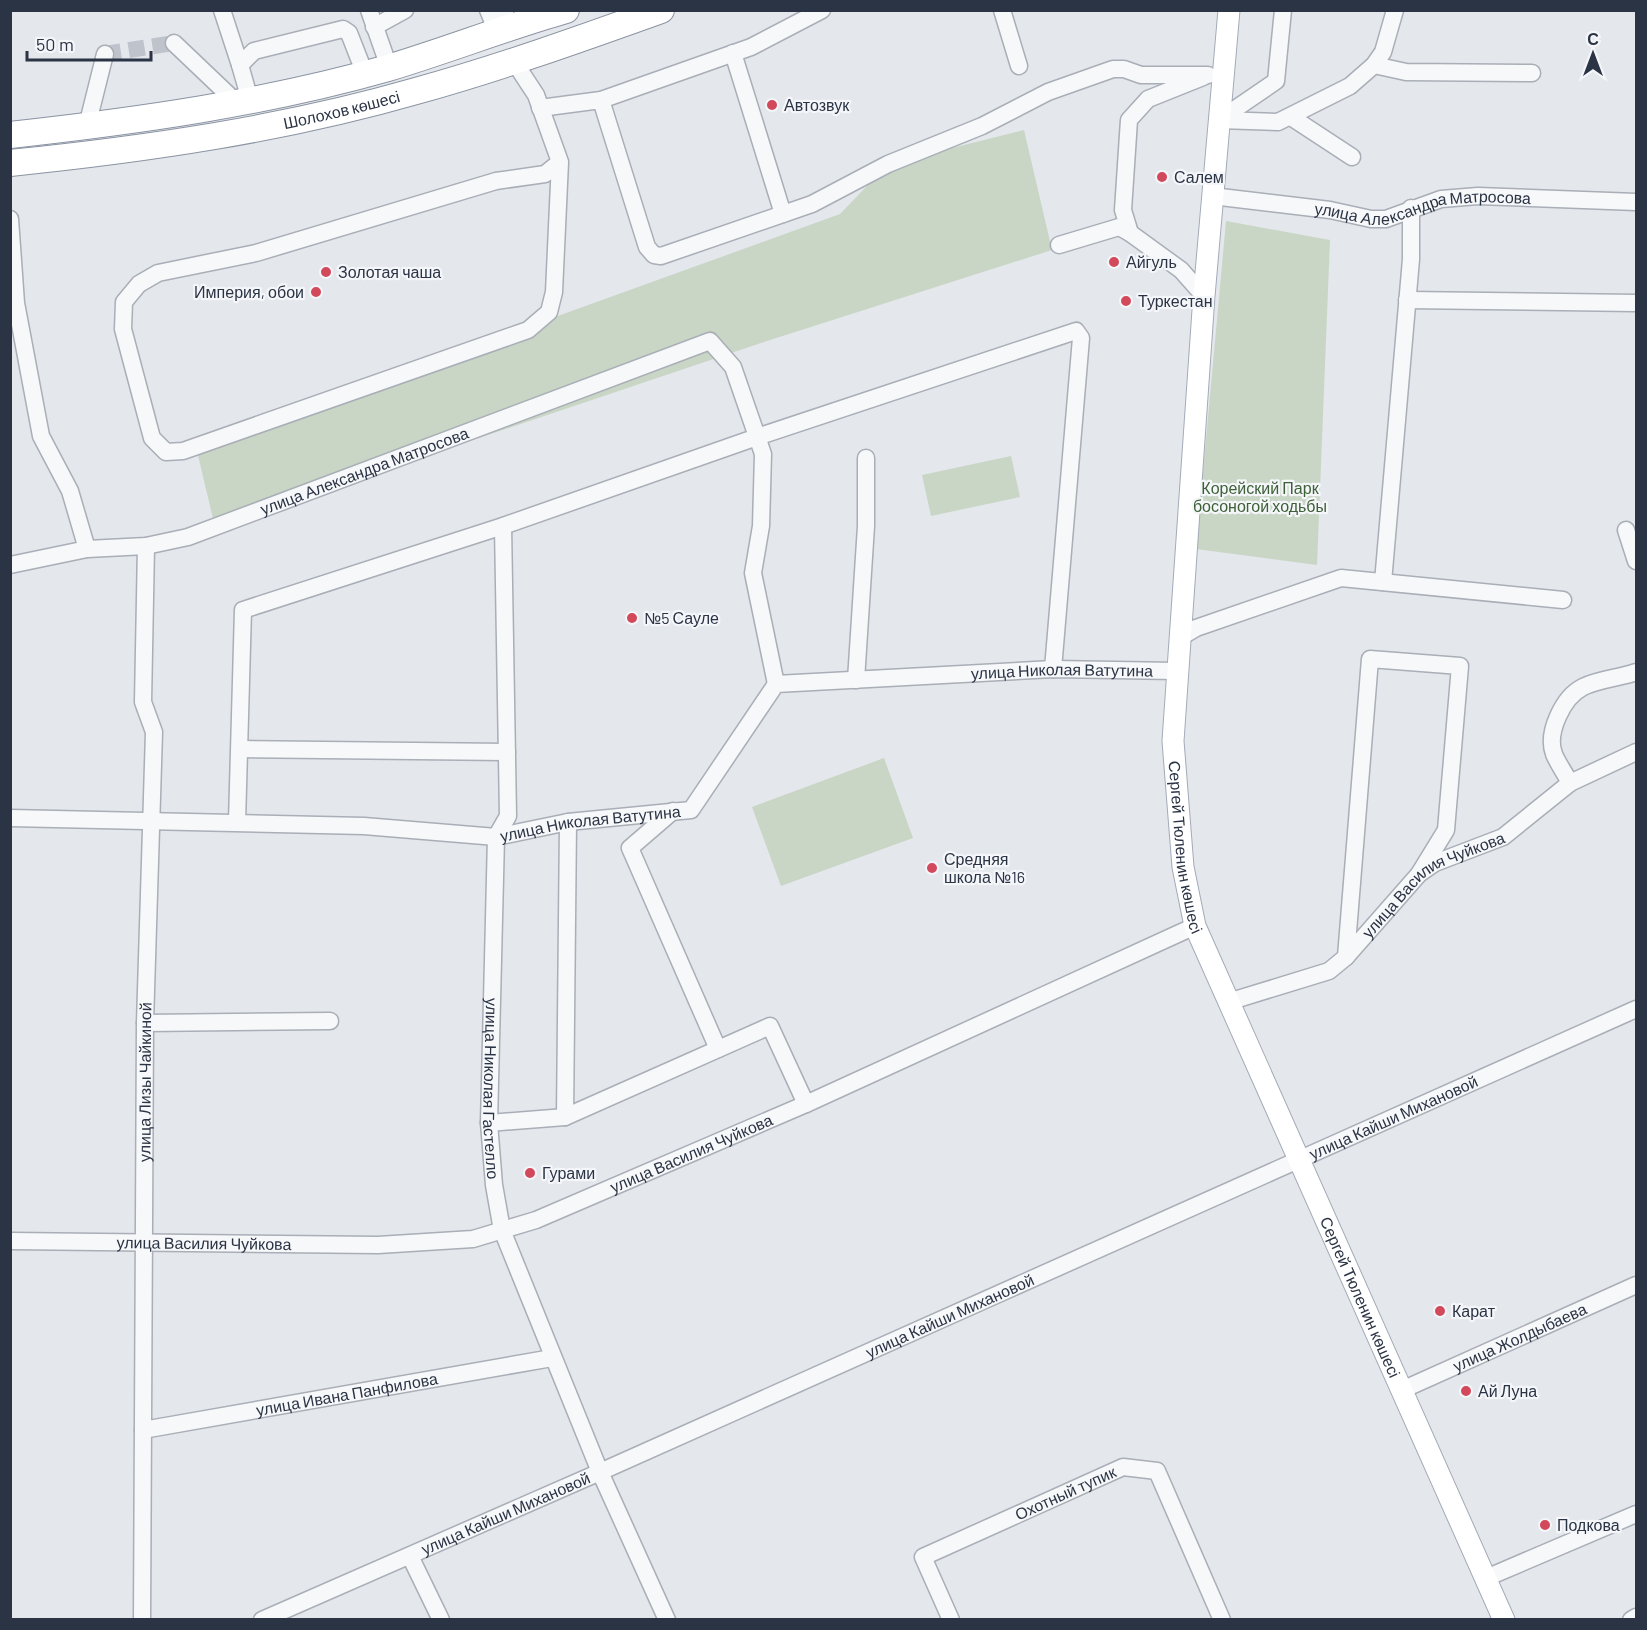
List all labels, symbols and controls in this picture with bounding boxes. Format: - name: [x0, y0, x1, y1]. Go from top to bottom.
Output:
- scale bar: [27, 24, 152, 62]
- north arrow: [1563, 24, 1623, 84]
- text: С: [1587, 29, 1599, 48]
- text: 50 m: [36, 33, 74, 55]
- street label: Шолохов көшесі: [281, 86, 402, 132]
- place label: Автозвук: [784, 95, 850, 114]
- marker: Автозвук: [765, 98, 779, 112]
- place label: Салем: [1174, 167, 1224, 186]
- marker: Салем: [1155, 170, 1169, 184]
- street label: улица Александра Матросова: [1314, 186, 1531, 228]
- place label: Айгуль: [1126, 252, 1177, 271]
- marker: Айгуль: [1107, 255, 1121, 269]
- place label: Золотая чаша: [338, 262, 441, 281]
- marker: Золотая чаша: [319, 265, 333, 279]
- place label: Империя, обои: [194, 282, 304, 301]
- marker: Империя, обои: [309, 285, 323, 299]
- place label: Туркестан: [1138, 291, 1213, 310]
- marker: Туркестан: [1119, 294, 1133, 308]
- street label: улица Александра Матросова: [257, 423, 471, 518]
- park label: Корейский Парк босоногой ходьбы: [1193, 478, 1327, 515]
- place label: №5 Сауле: [644, 608, 719, 627]
- marker: №5 Сауле: [625, 611, 639, 625]
- street label: улица Николая Ватутина: [970, 659, 1153, 682]
- street label: Сергей Тюленин көшесі: [1166, 760, 1207, 936]
- street label: улица Николая Ватутина: [498, 801, 682, 845]
- street label: улица Василия Чуйкова: [1358, 827, 1507, 941]
- place label: Средняя школа №16: [944, 849, 1025, 886]
- marker: Средняя школа №16: [925, 861, 939, 875]
- street label: улица Николая Гастелло: [480, 998, 504, 1180]
- street label: улица Лизы Чайкиной: [134, 1002, 155, 1162]
- street label: улица Кайши Михановой: [1306, 1071, 1480, 1163]
- street label: улица Василия Чуйкова: [607, 1110, 775, 1196]
- place label: Гурами: [542, 1163, 595, 1182]
- marker: Гурами: [523, 1166, 537, 1180]
- street label: Сергей Тюленин көшесі: [1317, 1214, 1405, 1380]
- street label: улица Василия Чуйкова: [116, 1232, 292, 1253]
- street label: улица Кайши Михановой: [862, 1269, 1037, 1361]
- street label: улица Жолдыбаева: [1450, 1298, 1589, 1375]
- place label: Карат: [1452, 1301, 1496, 1320]
- marker: Карат: [1433, 1304, 1447, 1318]
- street label: улица Ивана Панфилова: [255, 1368, 439, 1419]
- place label: Ай Луна: [1478, 1381, 1537, 1400]
- marker: Ай Луна: [1459, 1384, 1473, 1398]
- street label: Охотный тупик: [1012, 1461, 1119, 1523]
- street label: улица Кайши Михановой: [418, 1468, 593, 1558]
- place label: Подкова: [1557, 1515, 1620, 1534]
- marker: Подкова: [1538, 1518, 1552, 1532]

